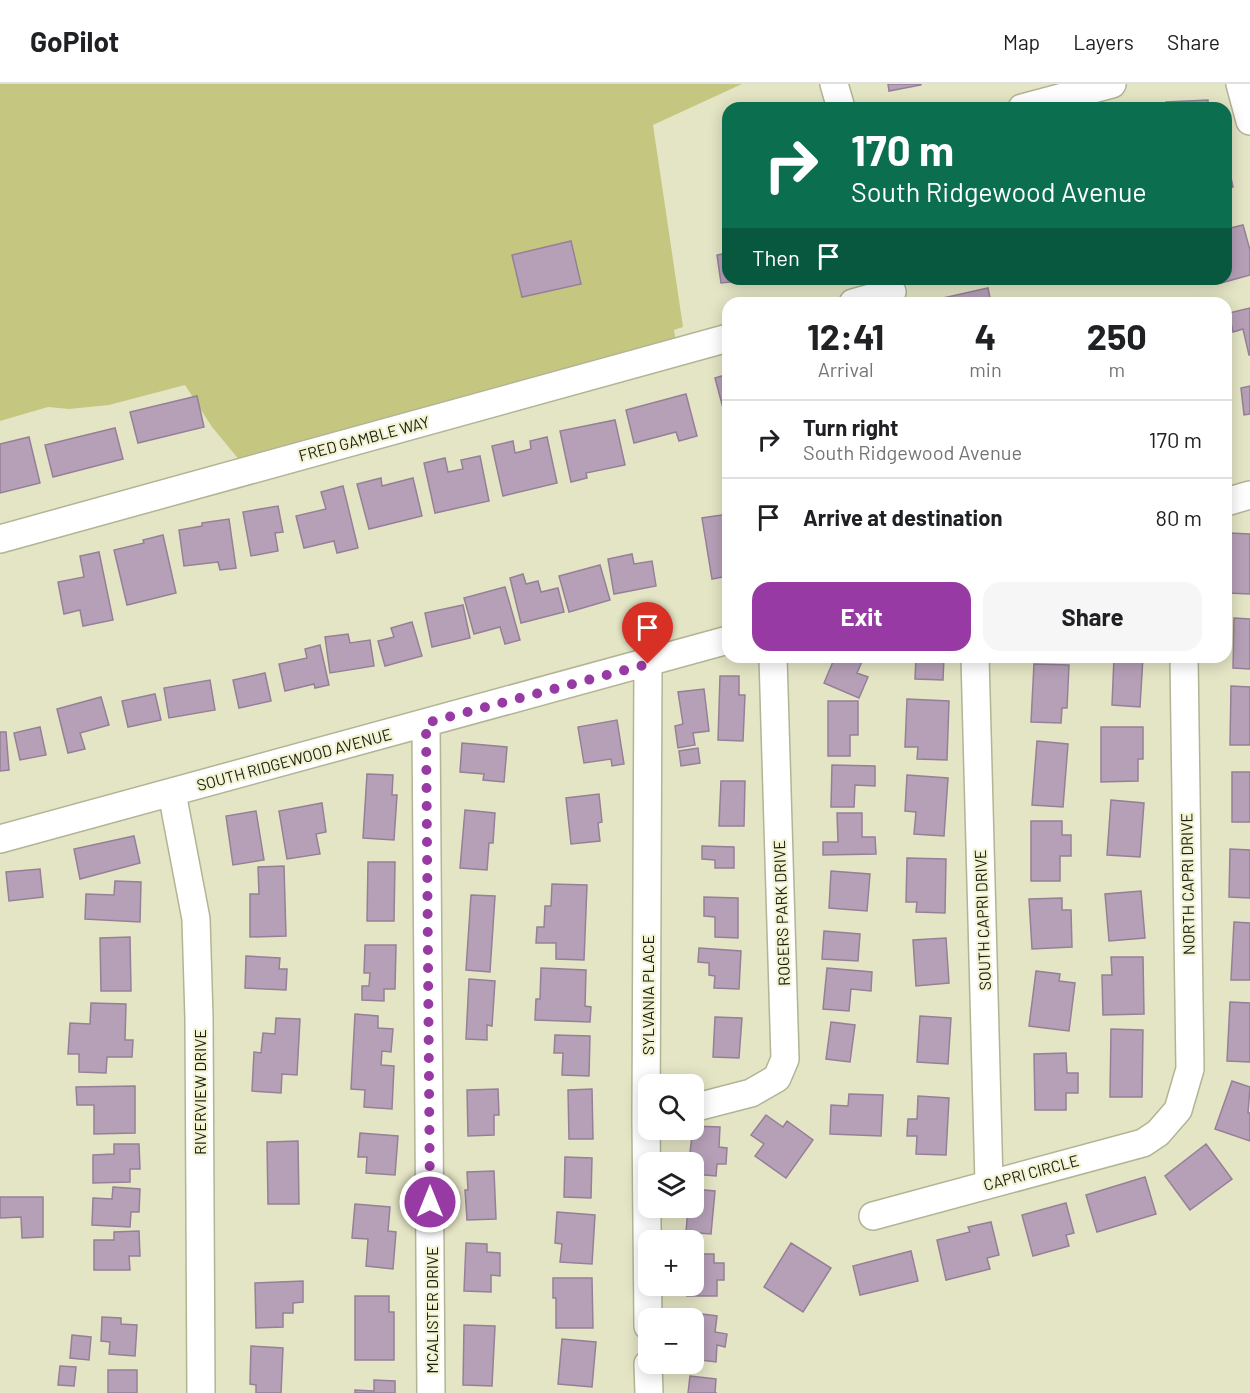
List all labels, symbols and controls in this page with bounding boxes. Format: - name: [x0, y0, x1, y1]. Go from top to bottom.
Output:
- text: GoPilot: [30, 24, 119, 58]
- text: Map: [1003, 29, 1040, 54]
- text: Layers: [1073, 29, 1134, 54]
- text: Share: [1167, 29, 1220, 54]
- text: 170 m: [851, 124, 954, 174]
- icon: right: [752, 126, 830, 204]
- text: South Ridgewood Avenue: [851, 175, 1147, 207]
- icon: arrive: [812, 240, 845, 273]
- text: Then: [752, 244, 800, 270]
- text: 12:41: [807, 314, 884, 357]
- text: 4: [975, 314, 996, 357]
- text: 250: [1087, 314, 1147, 357]
- text: Arrival: [818, 357, 874, 381]
- text: min: [969, 357, 1002, 381]
- text: m: [1109, 357, 1125, 381]
- street label: FRED GAMBLE WAY: [296, 411, 432, 465]
- text: Turn right: [803, 414, 898, 440]
- icon: right: [752, 423, 785, 456]
- text: 170 m: [1149, 426, 1202, 452]
- text: South Ridgewood Avenue: [803, 440, 1022, 464]
- icon: arrive: [752, 501, 785, 534]
- text: Arrive at destination: [803, 504, 1002, 530]
- text: 80 m: [1156, 504, 1202, 530]
- button: Exit: [752, 582, 971, 651]
- button: Share: [983, 582, 1202, 651]
- pin: [622, 602, 673, 664]
- icon: arrive: [631, 611, 664, 644]
- street label: SOUTH RIDGEWOOD AVENUE: [194, 724, 394, 794]
- street label: NORTH CAPRI DRIVE: [1176, 813, 1198, 955]
- street label: ROGERS PARK DRIVE: [769, 840, 793, 986]
- street label: SOUTH CAPRI DRIVE: [970, 849, 994, 991]
- street label: SYLVANIA PLACE: [638, 935, 657, 1055]
- street label: RIVERVIEW DRIVE: [190, 1029, 209, 1155]
- map controls: [638, 1074, 704, 1374]
- button: search: [638, 1074, 704, 1140]
- street label: CAPRI CIRCLE: [981, 1150, 1081, 1194]
- button: layers: [638, 1152, 704, 1218]
- position arrow: [398, 1170, 462, 1234]
- button: +: [638, 1230, 704, 1296]
- street label: MCALISTER DRIVE: [422, 1246, 441, 1374]
- button: −: [638, 1308, 704, 1374]

